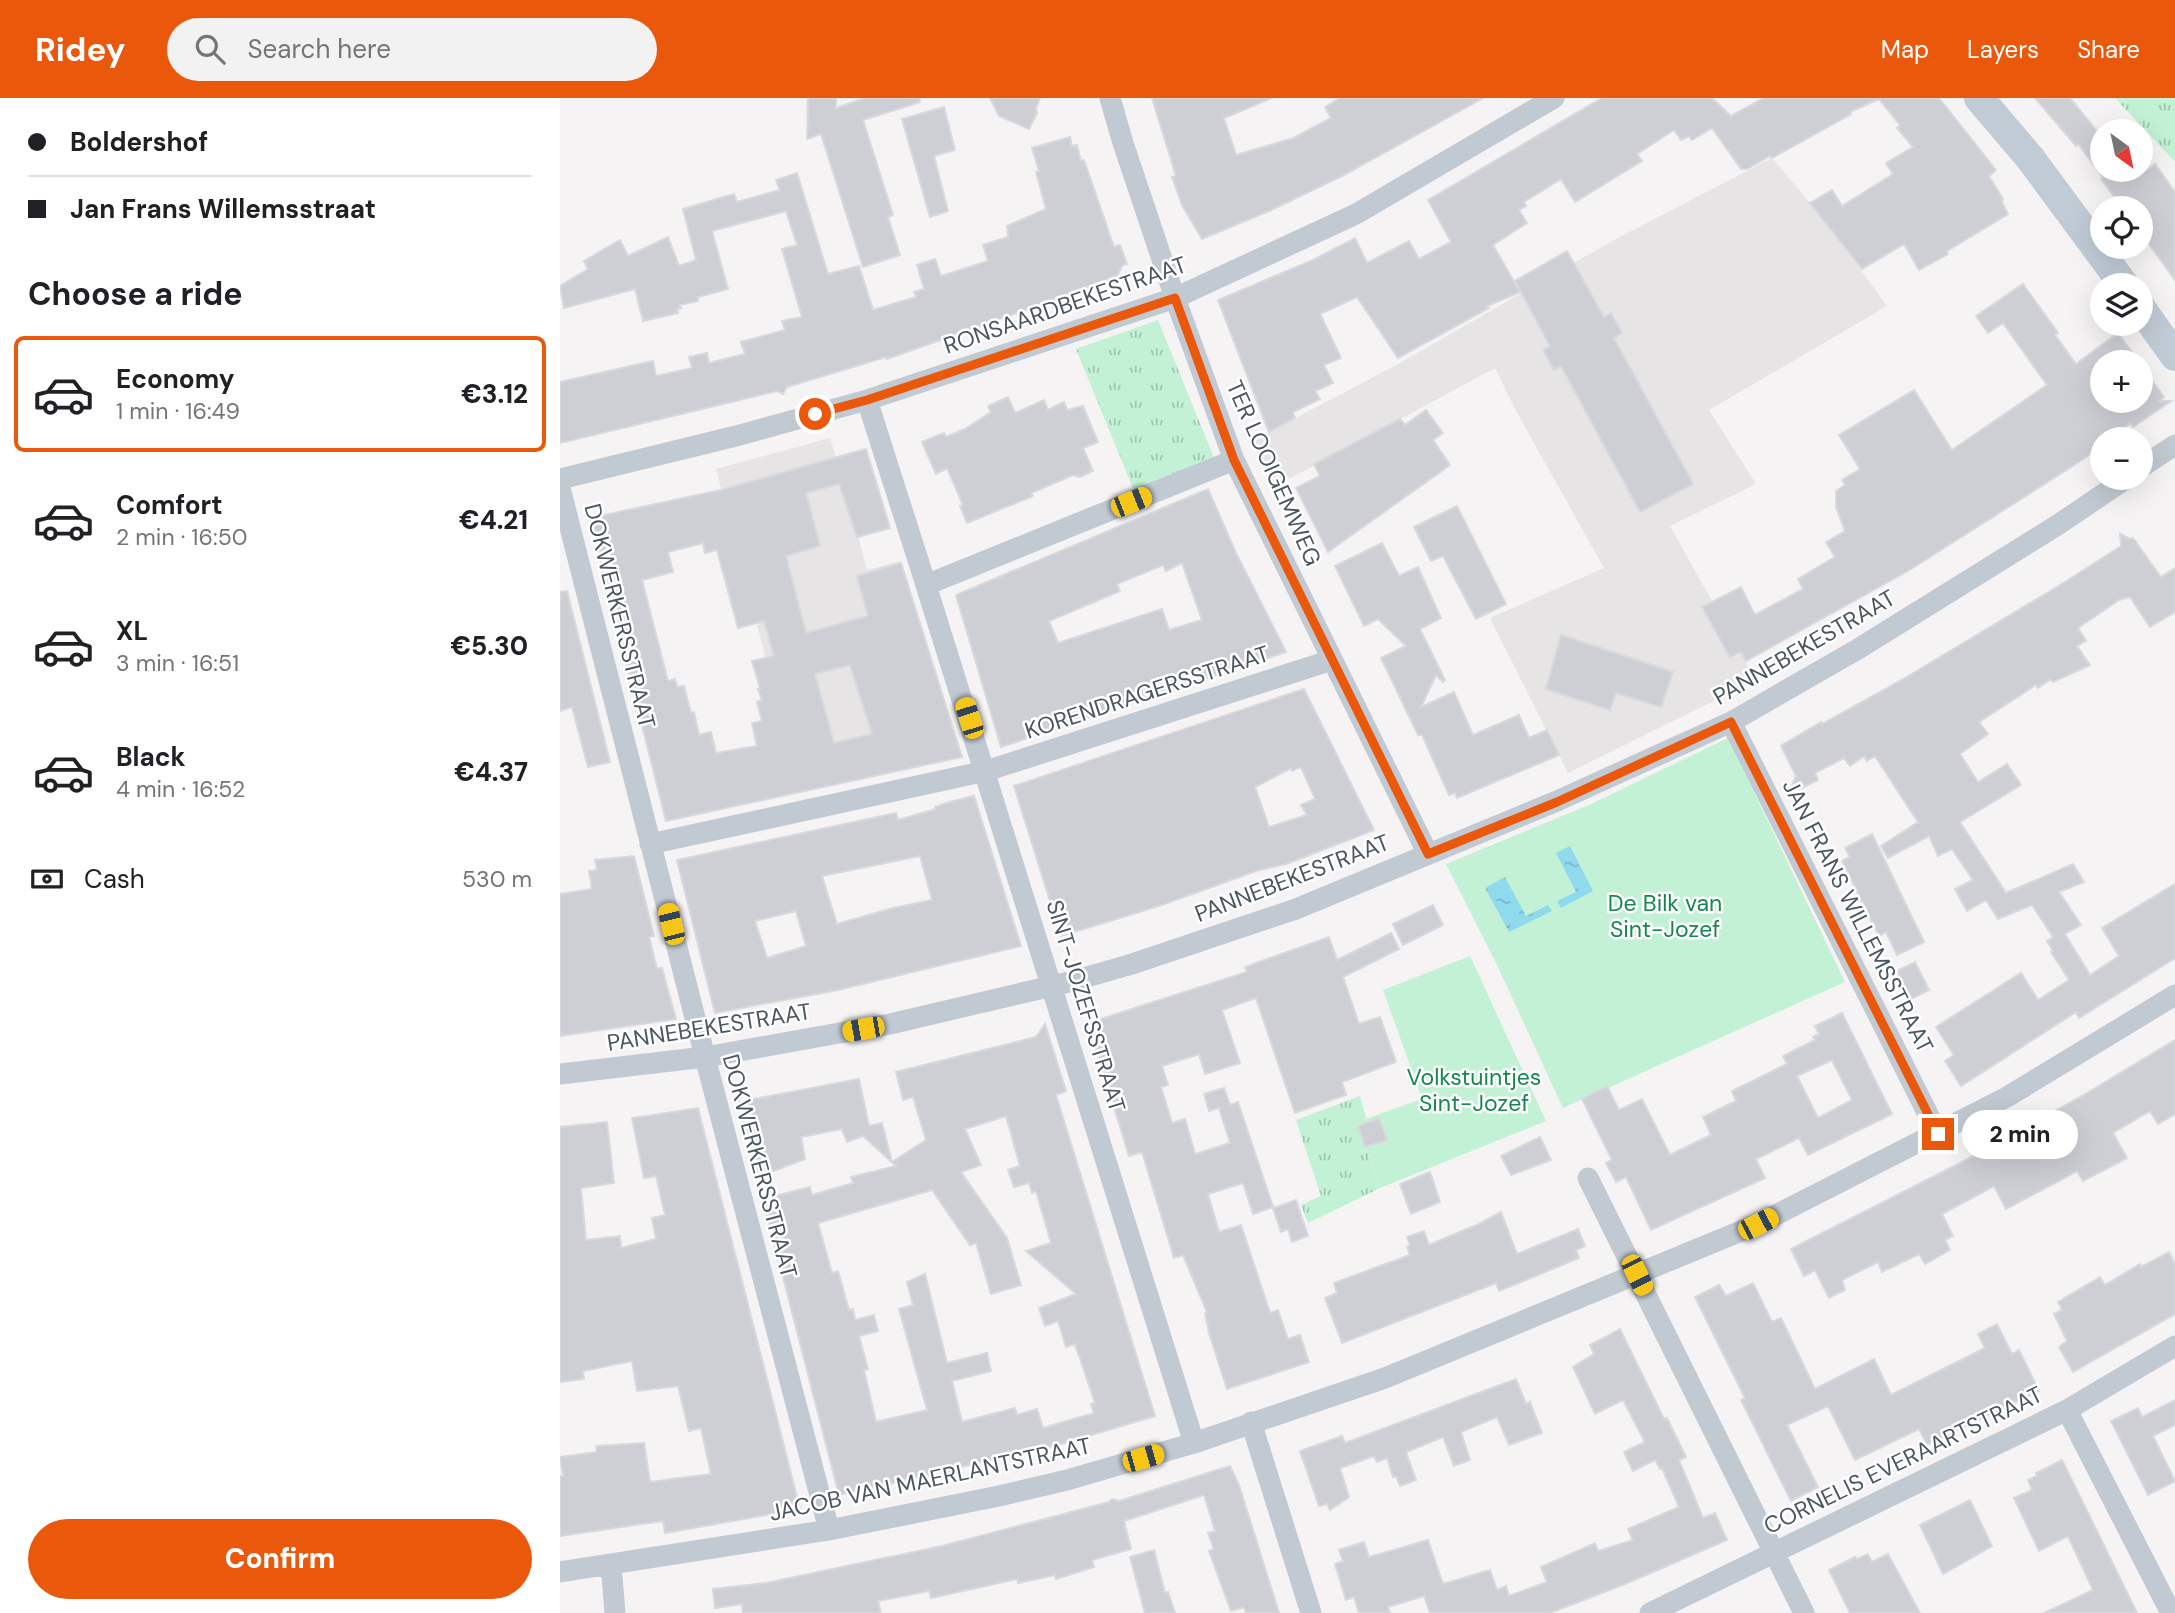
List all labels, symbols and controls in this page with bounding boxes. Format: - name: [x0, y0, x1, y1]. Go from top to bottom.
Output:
- search box: [167, 18, 657, 81]
- text: Ridey: [35, 28, 125, 71]
- icon: search: [191, 30, 229, 68]
- text: Search here: [247, 32, 391, 66]
- text: Map: [1881, 34, 1929, 65]
- text: Layers: [1967, 34, 2039, 65]
- text: Share: [2077, 34, 2140, 65]
- north arrow: [2090, 119, 2152, 182]
- map controls: [2090, 119, 2153, 490]
- text: Boldershof: [70, 125, 208, 159]
- text: Jan Frans Willemsstraat: [70, 192, 376, 226]
- button: locate: [2090, 196, 2153, 259]
- street label: RONSAARDBEKESTRAAT: [939, 249, 1191, 361]
- text: Choose a ride: [28, 273, 243, 315]
- button: layers: [2090, 273, 2153, 336]
- button: +: [2090, 350, 2153, 413]
- text: Economy: [116, 362, 234, 396]
- icon: car: [32, 363, 95, 426]
- street label: TER LOOIGEMWEG: [1220, 376, 1328, 570]
- text: €3.12: [461, 377, 528, 411]
- text: 1 min · 16:49: [116, 396, 240, 426]
- route start: [799, 398, 831, 430]
- button: −: [2090, 427, 2153, 490]
- car: [1108, 484, 1155, 520]
- text: Comfort: [116, 488, 222, 522]
- icon: car: [32, 489, 95, 552]
- street label: DOKWERKERSSTRAAT: [578, 501, 662, 732]
- text: €4.21: [459, 503, 528, 537]
- text: 2 min · 16:50: [116, 522, 247, 552]
- street label: PANNEBEKESTRAAT: [1707, 583, 1901, 711]
- text: XL: [116, 614, 148, 648]
- icon: car: [32, 615, 95, 678]
- text: €5.30: [450, 629, 528, 663]
- street label: KORENDRAGERSSTRAAT: [1021, 638, 1273, 746]
- text: 3 min · 16:51: [116, 648, 239, 678]
- car: [953, 695, 986, 741]
- text: Black: [116, 740, 186, 774]
- icon: car: [32, 741, 95, 804]
- text: €4.37: [454, 755, 528, 789]
- text: 4 min · 16:52: [116, 774, 245, 804]
- street label: JAN FRANS WILLEMSSTRAAT: [1776, 774, 1940, 1058]
- street label: PANNEBEKESTRAAT: [1191, 827, 1394, 929]
- icon: cash: [28, 860, 66, 898]
- text: Cash: [84, 862, 145, 896]
- text: 530 m: [462, 864, 532, 894]
- park label: De Bilk van Sint-Jozef: [1608, 888, 1722, 944]
- street label: SINT-JOZEFSSTRAAT: [1039, 896, 1133, 1116]
- car: [656, 901, 687, 947]
- street label: PANNEBEKESTRAAT: [605, 996, 813, 1058]
- car: [841, 1015, 886, 1043]
- street label: DOKWERKERSSTRAAT: [716, 1051, 804, 1281]
- park label: Volkstuintjes Sint-Jozef: [1407, 1062, 1541, 1118]
- callout: 2 min: [1962, 1110, 2078, 1158]
- route end: [1922, 1118, 1954, 1150]
- text: 2 min: [1989, 1119, 2051, 1149]
- car: [1735, 1205, 1782, 1243]
- car: [1619, 1252, 1656, 1298]
- street label: CORNELIS EVERAARTSTRAAT: [1759, 1379, 2047, 1541]
- street label: JACOB VAN MAERLANTSTRAAT: [766, 1430, 1094, 1528]
- car: [1120, 1442, 1167, 1474]
- button: Confirm: [28, 1519, 532, 1599]

